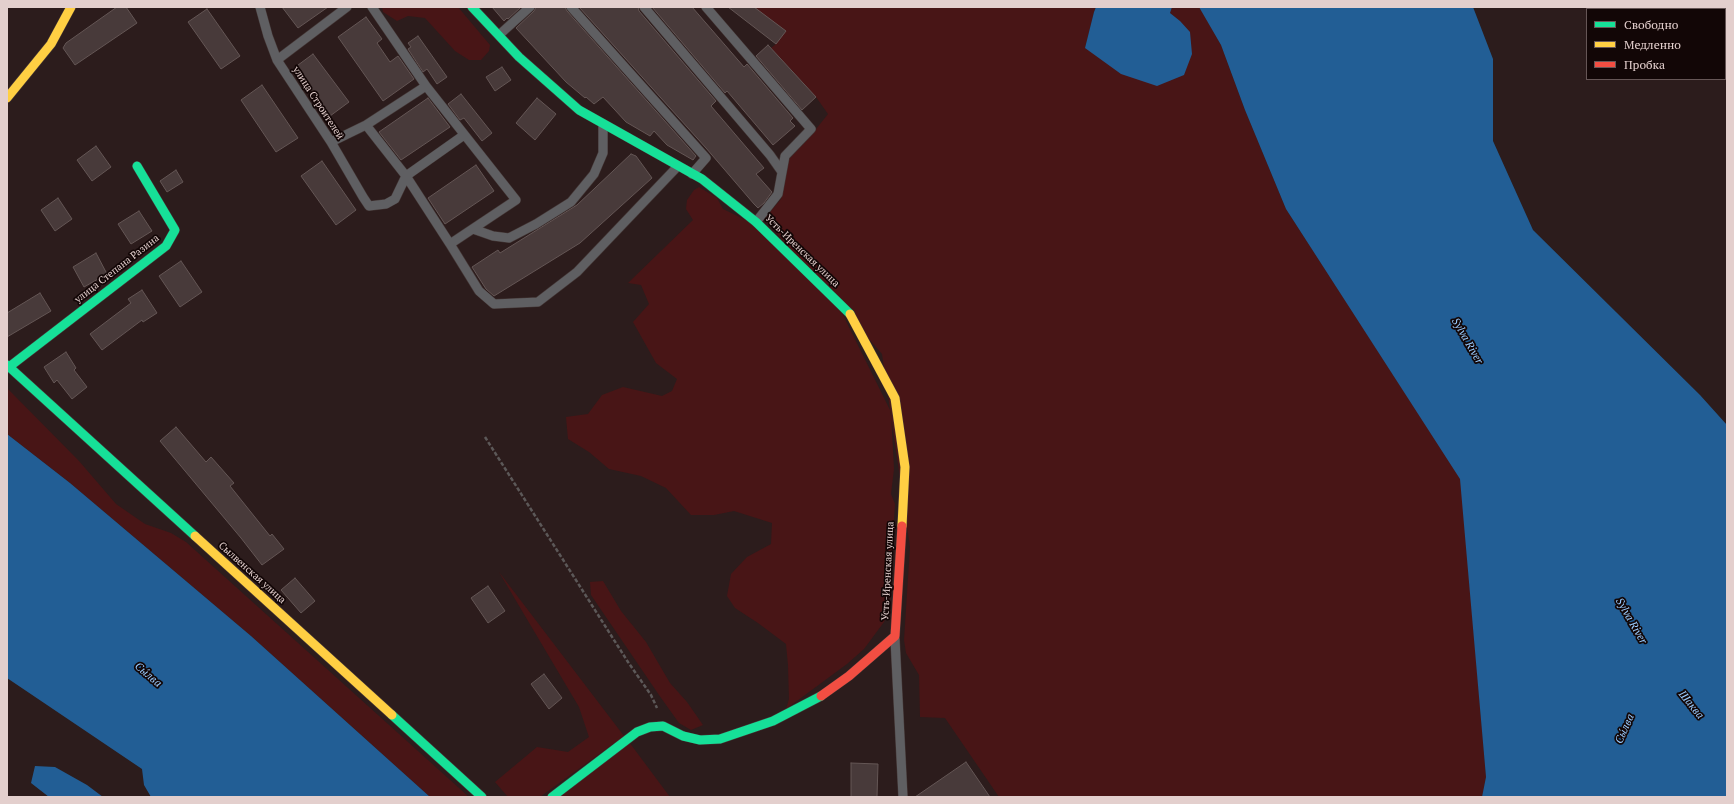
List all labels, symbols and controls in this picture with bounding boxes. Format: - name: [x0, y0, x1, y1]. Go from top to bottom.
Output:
- legend: [1586, 8, 1726, 80]
- text: Свободно: [1624, 17, 1678, 32]
- text: Медленно: [1624, 37, 1681, 52]
- text: Пробка: [1624, 57, 1665, 72]
- street label: улица Строителей: [290, 64, 346, 142]
- street label: Усть-Иренская улица: [762, 212, 842, 290]
- street label: улица Степана Разина: [72, 232, 162, 306]
- water label: Sylva River: [1448, 316, 1486, 366]
- street label: Усть-Иренская улица: [879, 521, 897, 621]
- street label: Сылвенская улица: [216, 540, 288, 606]
- water label: Sylva River: [1612, 596, 1650, 646]
- water label: Сы́лва: [132, 660, 164, 690]
- water label: Шаква: [1676, 688, 1706, 722]
- water label: Сы́лва: [1613, 712, 1637, 746]

